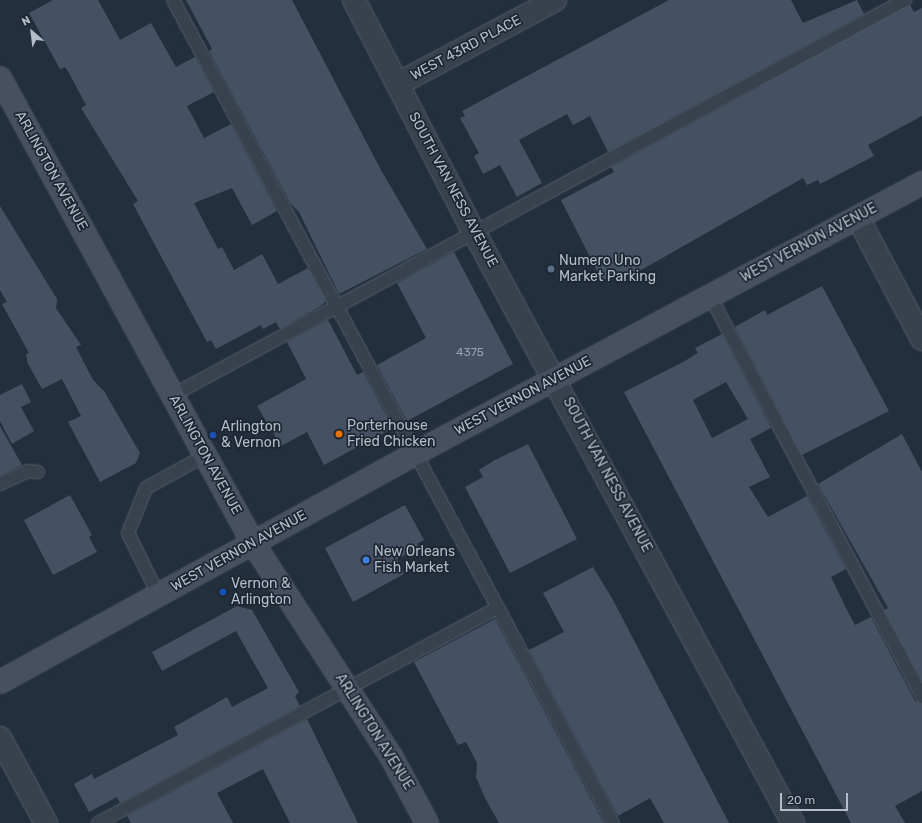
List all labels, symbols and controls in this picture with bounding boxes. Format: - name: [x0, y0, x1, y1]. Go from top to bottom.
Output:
- north arrow: [12, 12, 52, 52]
- street label: WEST 43RD PLACE: [408, 12, 524, 84]
- text: N: [20, 13, 33, 29]
- street label: ARLINGTON AVENUE: [11, 108, 91, 234]
- street label: SOUTH VAN NESS AVENUE: [405, 109, 501, 271]
- street label: WEST VERNON AVENUE: [737, 200, 881, 286]
- place label: Numero Uno Market Parking: [559, 253, 656, 286]
- marker: Numero Uno Market Parking: [546, 264, 556, 274]
- house number: 4375: [456, 346, 484, 360]
- street label: WEST VERNON AVENUE: [451, 353, 595, 439]
- street label: ARLINGTON AVENUE: [165, 392, 245, 518]
- street label: SOUTH VAN NESS AVENUE: [559, 394, 655, 556]
- place label: Porterhouse Fried Chicken: [347, 418, 435, 450]
- place label: Arlington & Vernon: [221, 419, 281, 452]
- marker: Porterhouse Fried Chicken: [334, 429, 344, 439]
- marker: Arlington & Vernon: [208, 430, 218, 440]
- street label: WEST VERNON AVENUE: [168, 506, 310, 596]
- place label: New Orleans Fish Market: [374, 544, 455, 576]
- marker: New Orleans Fish Market: [361, 555, 371, 565]
- place label: Vernon & Arlington: [231, 576, 291, 608]
- marker: Vernon & Arlington: [218, 587, 228, 597]
- street label: ARLINGTON AVENUE: [331, 671, 417, 793]
- scale bar: [782, 785, 850, 811]
- text: 20 m: [787, 793, 815, 807]

